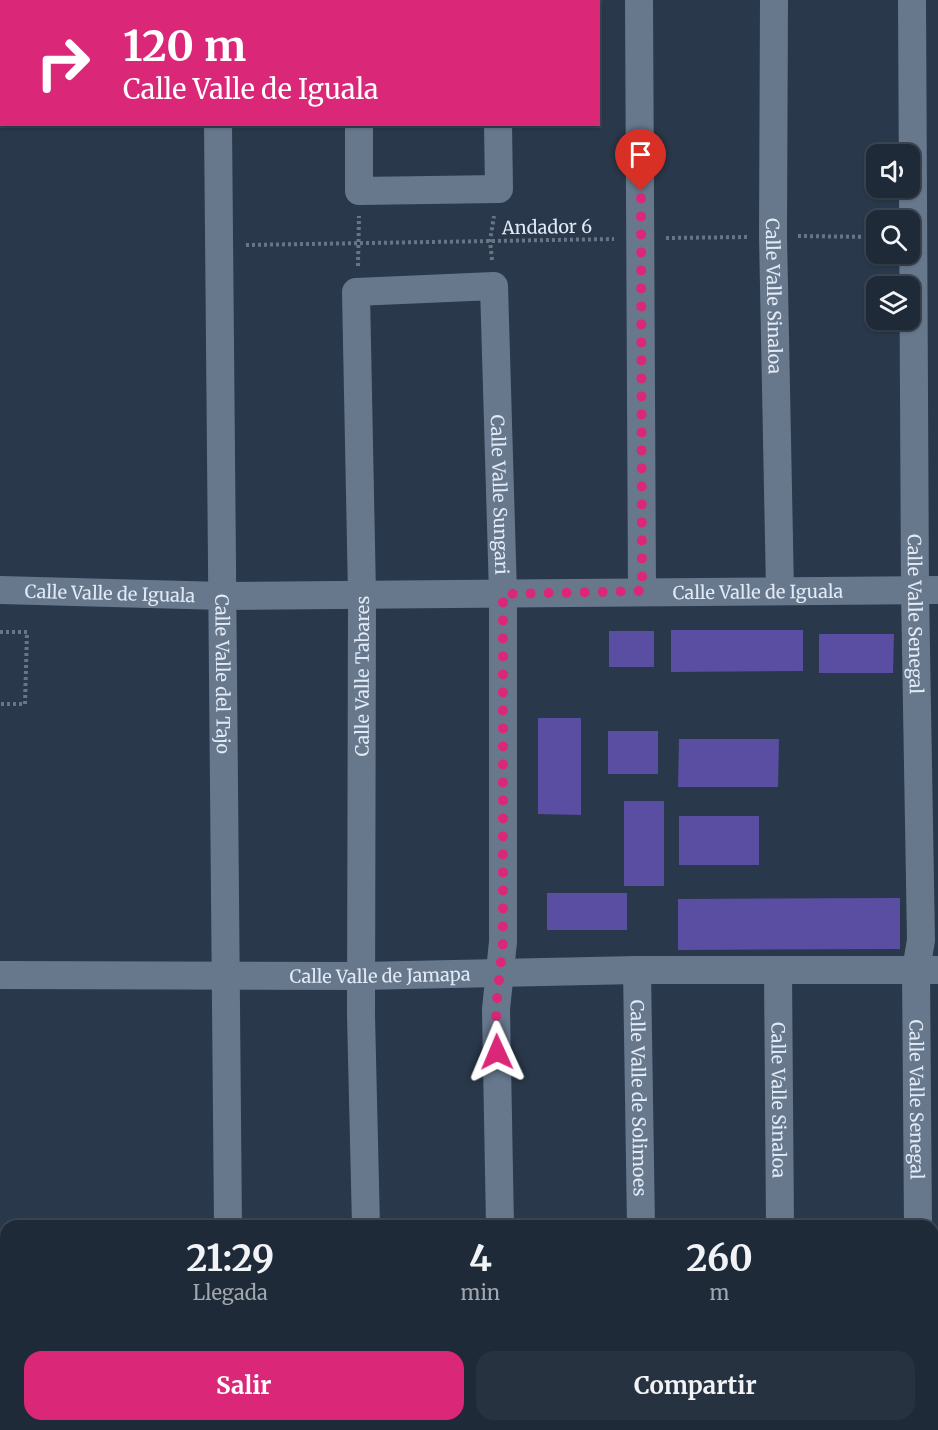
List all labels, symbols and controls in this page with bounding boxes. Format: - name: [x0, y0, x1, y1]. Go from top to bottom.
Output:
- text: 120 m: [123, 20, 246, 72]
- icon: right: [24, 24, 102, 102]
- text: Calle Valle de Iguala: [123, 72, 378, 106]
- pin: [615, 129, 666, 191]
- icon: arrive: [624, 138, 657, 171]
- map controls: [866, 144, 920, 330]
- button: sound: [866, 144, 920, 198]
- button: search: [866, 210, 920, 264]
- street label: Andador 6: [501, 215, 592, 239]
- street label: Calle Valle Sinaloa: [761, 218, 787, 375]
- button: layers: [866, 276, 920, 330]
- street label: Calle Valle Sungari: [486, 414, 514, 575]
- street label: Calle Valle Senegal: [903, 534, 928, 695]
- street label: Calle Valle de Iguala: [24, 579, 196, 607]
- street label: Calle Valle de Iguala: [673, 579, 844, 604]
- street label: Calle Valle del Tajo: [211, 594, 235, 754]
- street label: Calle Valle Tabares: [350, 596, 373, 756]
- street label: Calle Valle de Jamapa: [289, 962, 471, 988]
- street label: Calle Valle de Solimoes: [626, 999, 652, 1197]
- street label: Calle Valle Senegal: [905, 1019, 929, 1180]
- position arrow: [465, 1020, 529, 1084]
- street label: Calle Valle Sinaloa: [767, 1022, 791, 1178]
- text: 21:29: [186, 1236, 274, 1281]
- text: 4: [469, 1236, 492, 1281]
- text: 260: [686, 1236, 753, 1281]
- text: Llegada: [193, 1280, 268, 1305]
- text: min: [461, 1280, 500, 1305]
- text: m: [710, 1280, 729, 1305]
- button: Salir: [24, 1351, 464, 1420]
- button: Compartir: [476, 1351, 915, 1420]

